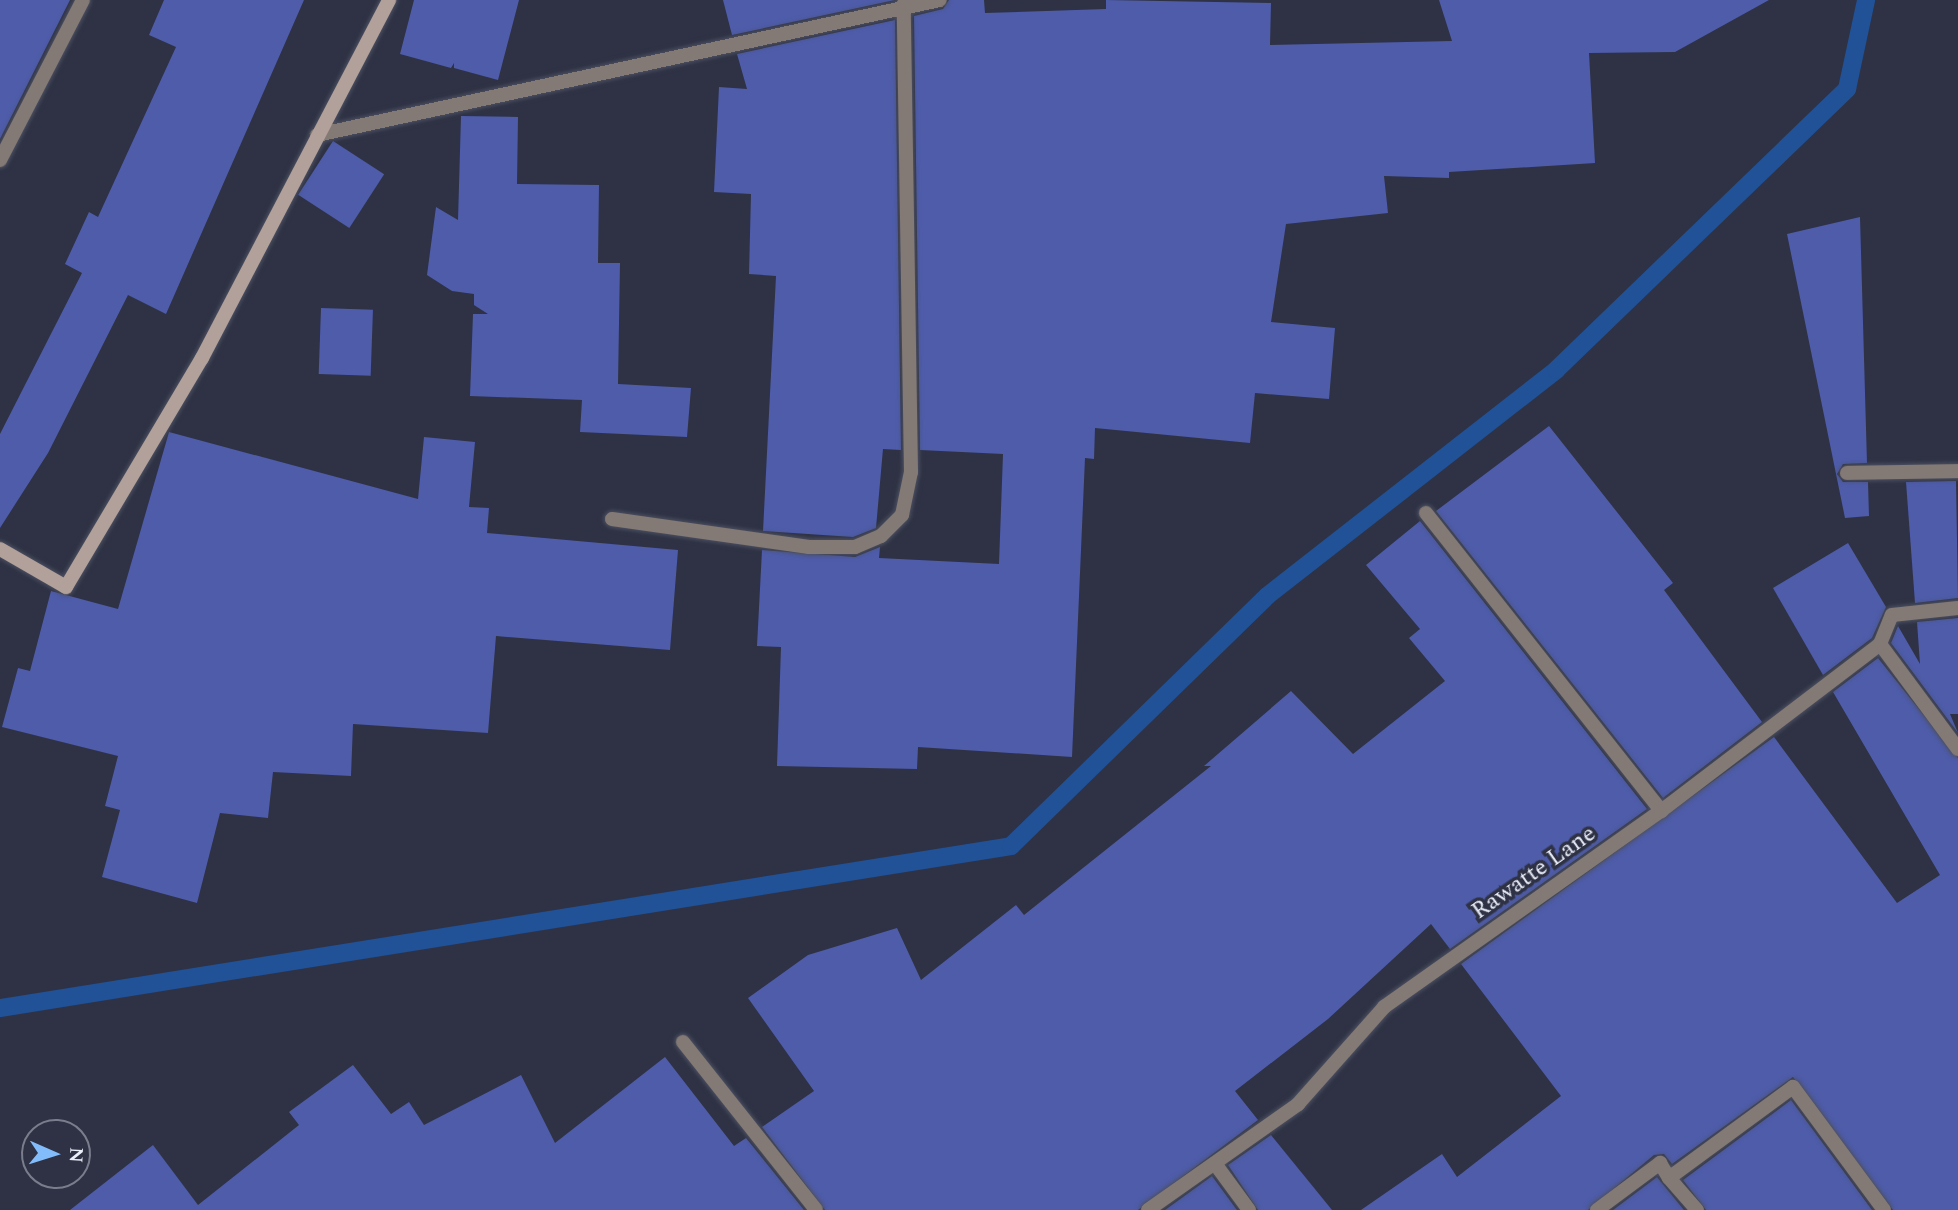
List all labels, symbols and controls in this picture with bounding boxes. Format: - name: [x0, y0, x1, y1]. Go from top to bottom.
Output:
- street label: Rawatte Lane: [1466, 820, 1602, 926]
- north arrow: [21, 1119, 91, 1189]
- text: N: [61, 1147, 90, 1164]

